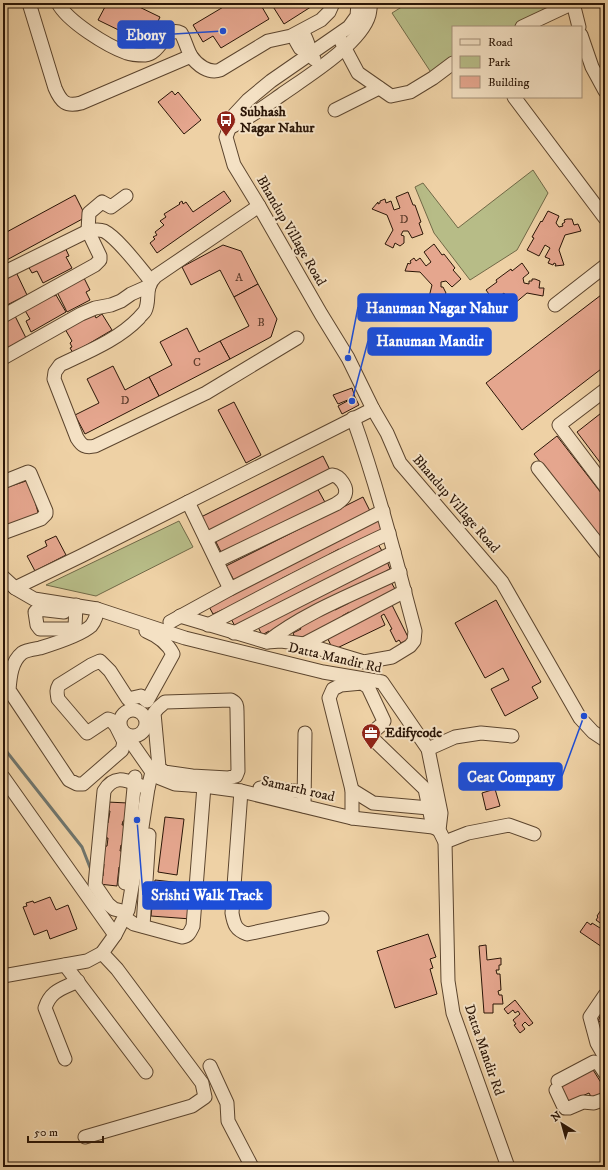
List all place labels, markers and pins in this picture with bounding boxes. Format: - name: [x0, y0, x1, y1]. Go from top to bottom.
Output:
- callout: Ebony: [118, 21, 174, 48]
- place label: Subhash Nagar Nahur: [240, 103, 315, 137]
- bus stop icon: Subhash Nagar Nahur: [215, 109, 237, 137]
- callout: Hanuman Nagar Nahur: [358, 294, 517, 321]
- callout: Hanuman Mandir: [368, 328, 491, 355]
- office icon: Edifycode: [360, 722, 382, 750]
- place label: Edifycode: [385, 724, 442, 742]
- callout: Ceat Company: [459, 763, 562, 790]
- callout: Srishti Walk Track: [143, 882, 271, 909]

